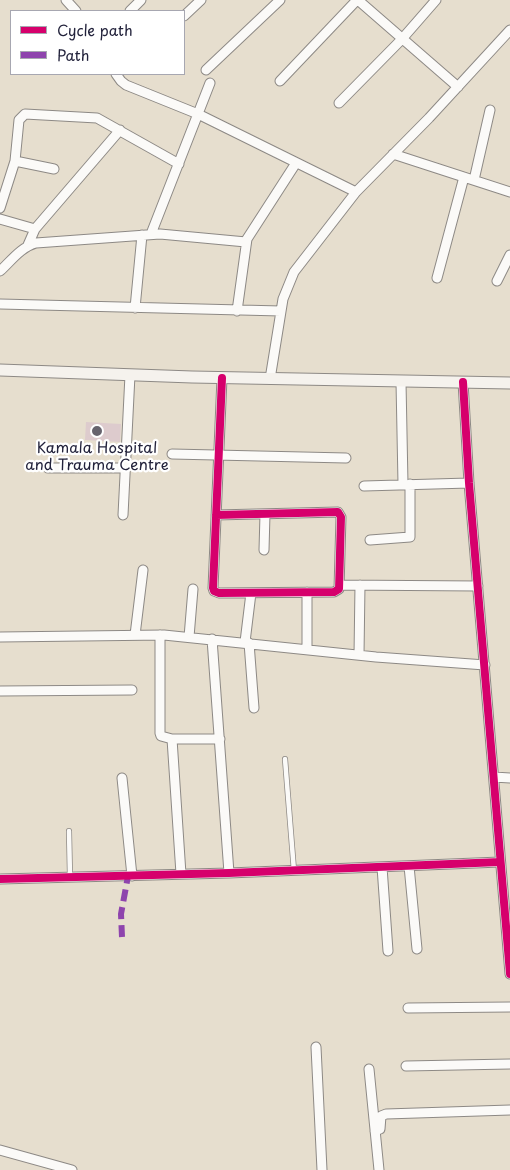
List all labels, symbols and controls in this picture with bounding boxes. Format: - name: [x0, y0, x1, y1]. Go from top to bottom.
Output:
- legend: [10, 10, 185, 75]
- text: Cycle path: [57, 18, 133, 41]
- text: Path: [57, 43, 89, 66]
- marker: Kamala Hospital and Trauma Centre: [90, 424, 104, 438]
- place label: Kamala Hospital and Trauma Centre: [25, 440, 169, 475]

